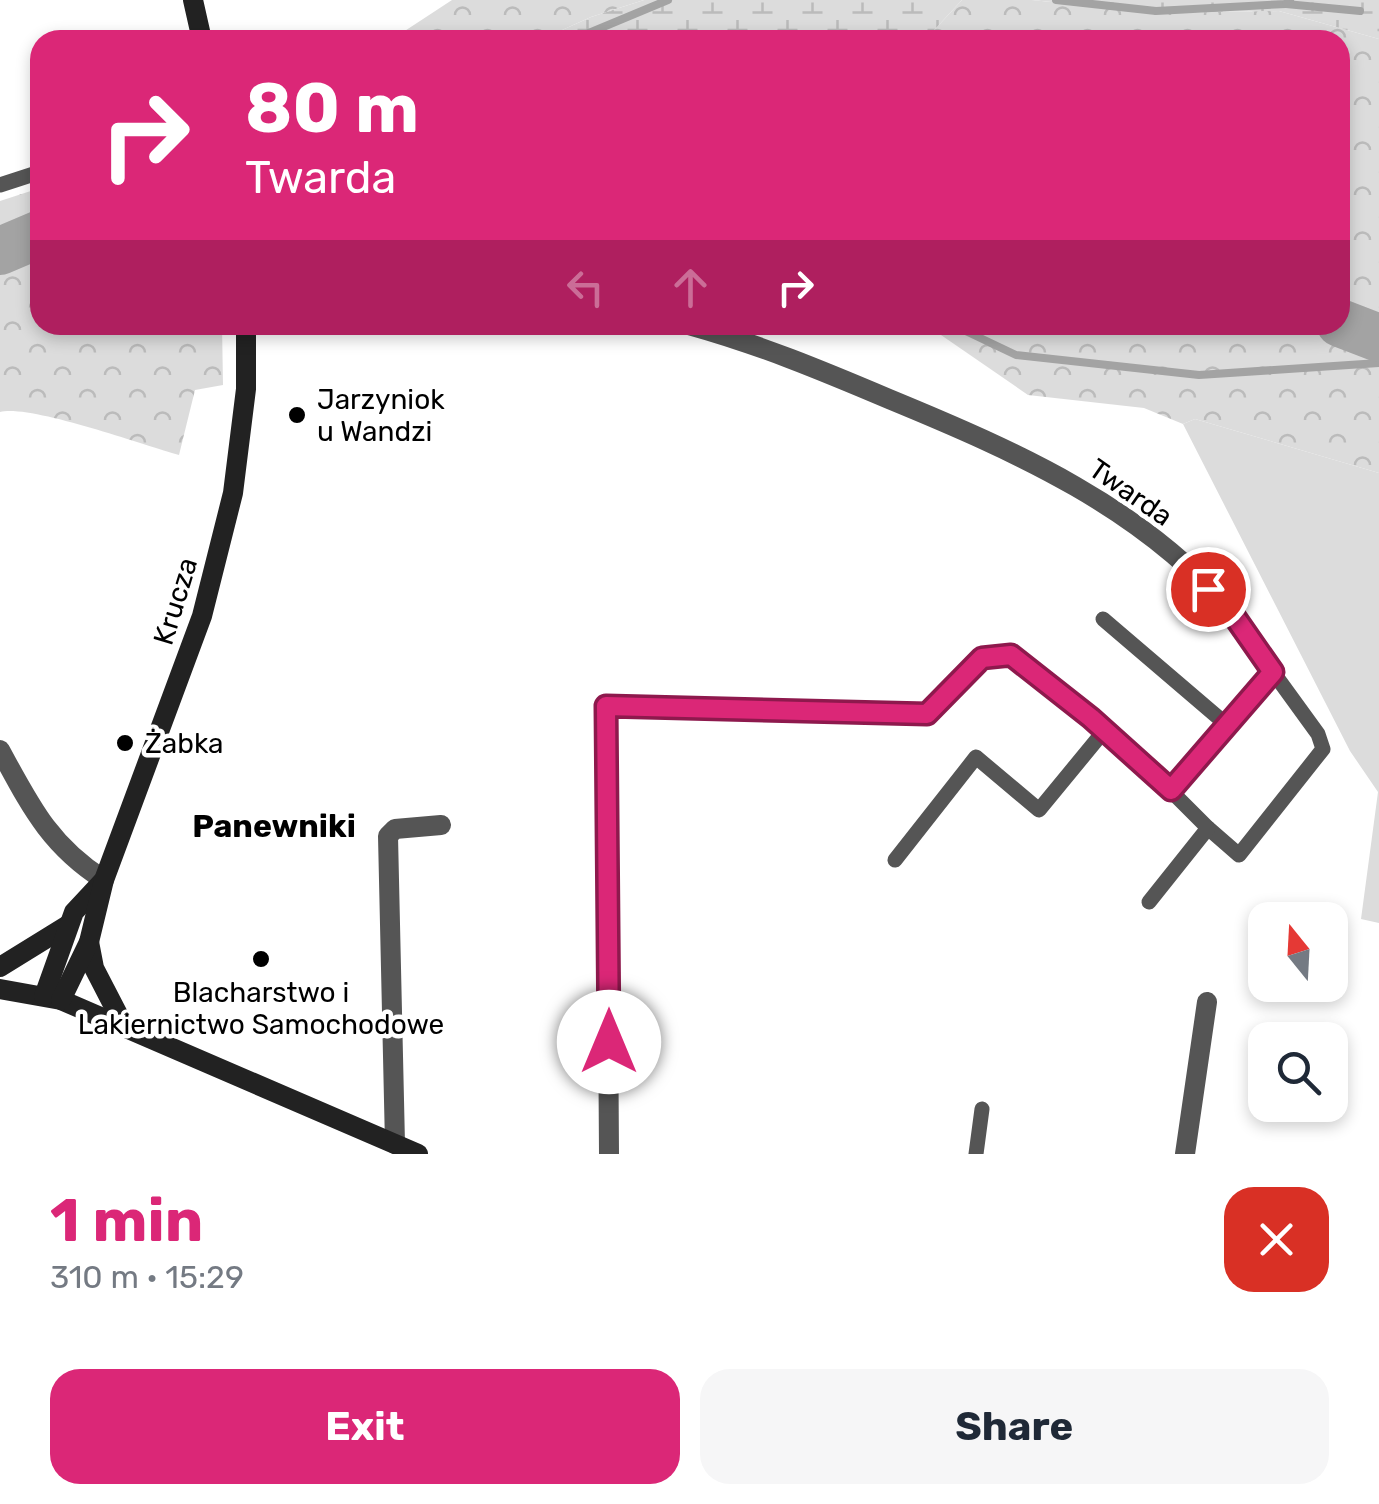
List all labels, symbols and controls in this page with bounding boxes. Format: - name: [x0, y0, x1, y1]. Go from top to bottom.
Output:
- text: 80 m: [245, 67, 419, 150]
- icon: right: [80, 70, 210, 200]
- text: Twarda: [245, 151, 396, 204]
- icon: left: [558, 260, 613, 315]
- icon: ahead: [663, 260, 718, 315]
- icon: right: [768, 260, 823, 315]
- place label: Jarzyniok u Wandzi: [317, 383, 445, 448]
- marker: Jarzyniok u Wandzi: [286, 404, 308, 426]
- street label: Twarda: [1083, 452, 1179, 533]
- pin: [1166, 547, 1251, 632]
- street label: Krucza: [147, 554, 204, 649]
- icon: arrive: [1181, 562, 1236, 617]
- place label: Żabka: [145, 727, 224, 760]
- marker: Żabka: [114, 732, 136, 754]
- district label: Panewniki: [192, 807, 356, 845]
- north arrow: [1248, 902, 1348, 1002]
- map controls: [1248, 902, 1348, 1122]
- marker: Blacharstwo i Lakiernictwo Samochodowe: [250, 948, 272, 970]
- place label: Blacharstwo i Lakiernictwo Samochodowe: [78, 976, 444, 1041]
- position arrow: [557, 990, 661, 1094]
- button: search: [1248, 1022, 1348, 1122]
- text: 1 min: [50, 1185, 203, 1256]
- button: close: [1224, 1187, 1329, 1292]
- text: 310 m · 15:29: [50, 1258, 244, 1296]
- button: Exit: [50, 1369, 680, 1484]
- button: Share: [700, 1369, 1329, 1484]

